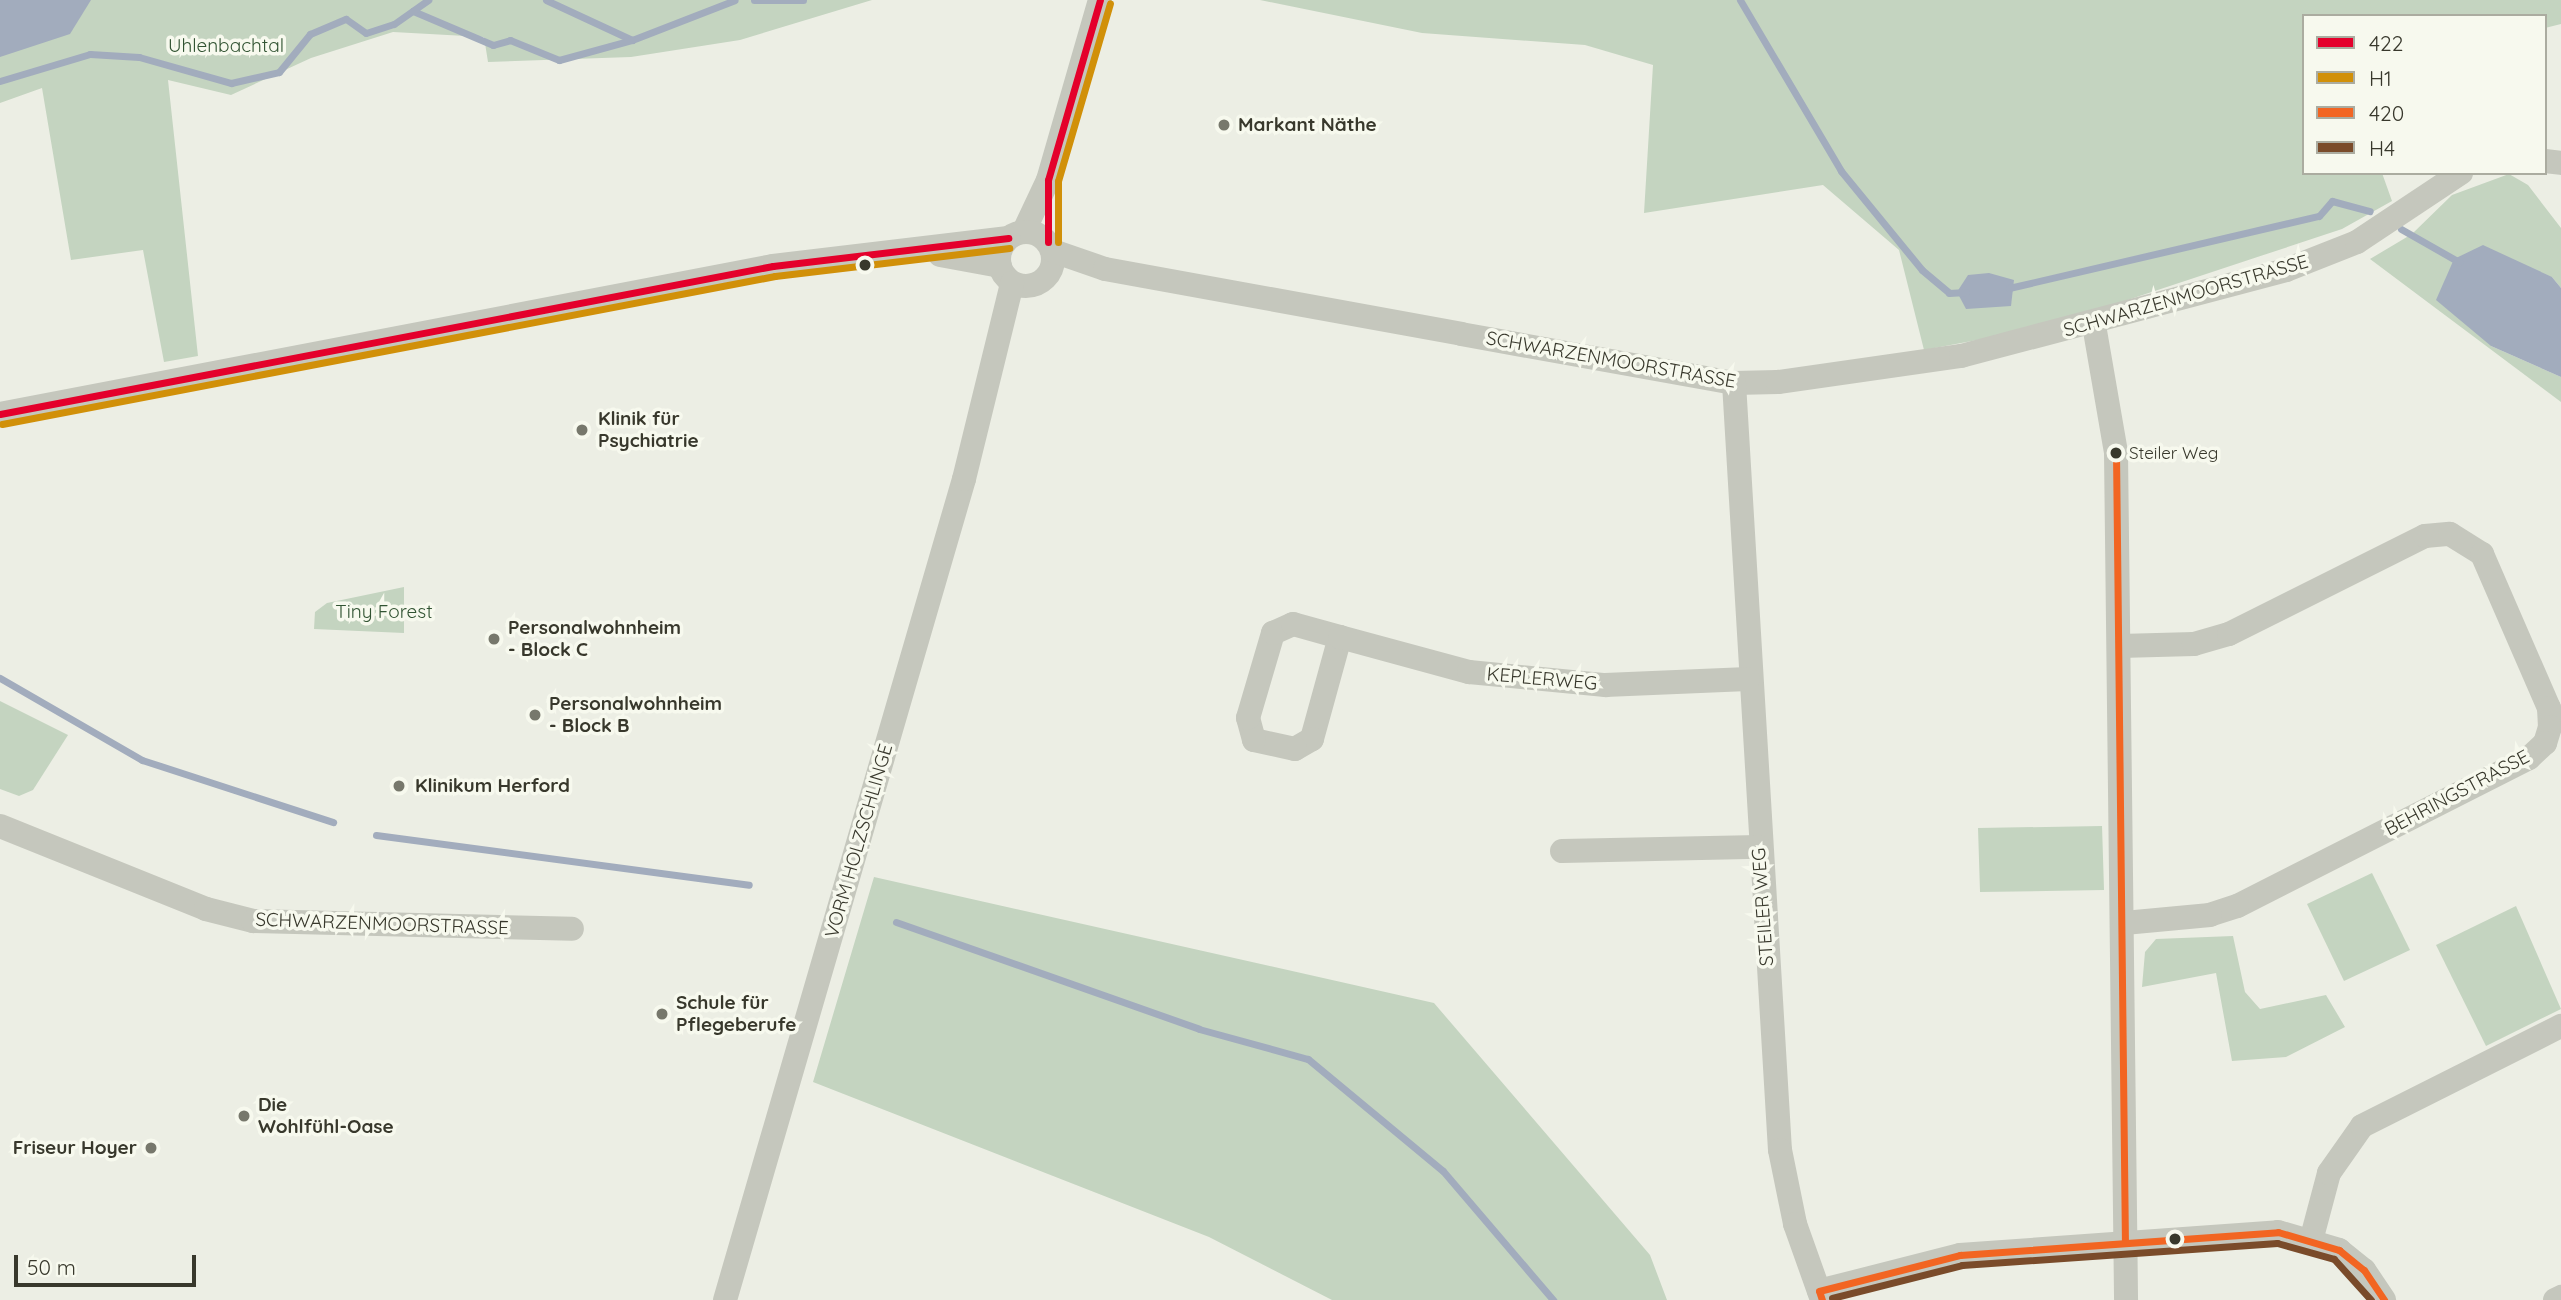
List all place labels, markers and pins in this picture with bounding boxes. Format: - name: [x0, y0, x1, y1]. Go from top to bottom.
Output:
- place label: Markant Näthe: [1238, 114, 1377, 136]
- marker: Markant Näthe: [1216, 117, 1232, 133]
- unlabelled marker: [858, 258, 872, 272]
- place label: Klinik für Psychiatrie: [598, 408, 699, 452]
- marker: Klinik für Psychiatrie: [572, 420, 592, 440]
- place label: Steiler Weg: [2129, 443, 2218, 463]
- marker: Steiler Weg: [2109, 446, 2123, 460]
- place label: Personalwohnheim - Block C: [508, 617, 681, 661]
- marker: Personalwohnheim - Block C: [486, 631, 502, 647]
- place label: Personalwohnheim - Block B: [549, 693, 722, 737]
- marker: Personalwohnheim - Block B: [527, 707, 543, 723]
- place label: Klinikum Herford: [415, 775, 570, 797]
- marker: Klinikum Herford: [389, 776, 409, 796]
- place label: Schule für Pflegeberufe: [676, 992, 796, 1036]
- marker: Schule für Pflegeberufe: [654, 1006, 670, 1022]
- place label: Die Wohlfühl-Oase: [258, 1094, 394, 1138]
- marker: Die Wohlfühl-Oase: [236, 1108, 252, 1124]
- place label: Friseur Hoyer: [13, 1137, 137, 1159]
- marker: Friseur Hoyer: [143, 1140, 159, 1156]
- unlabelled marker: [2168, 1232, 2182, 1246]

